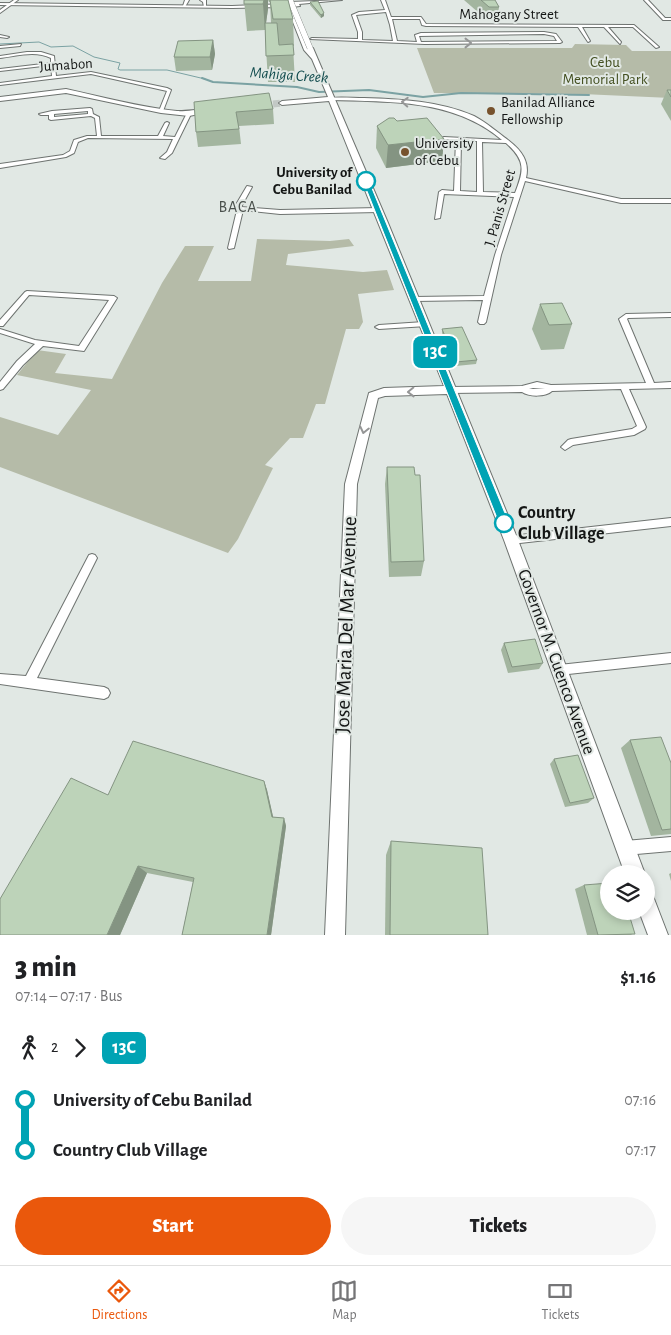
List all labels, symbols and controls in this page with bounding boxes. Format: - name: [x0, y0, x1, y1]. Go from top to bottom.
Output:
- street label: Mahogany Street: [459, 7, 559, 22]
- one-way arrow: [464, 38, 472, 48]
- park label: Cebu Memorial Park: [562, 55, 648, 87]
- street label: Jumabon: [39, 56, 93, 74]
- water label: Mahiga Creek: [249, 64, 329, 86]
- place label: Banilad Alliance Fellowship: [501, 95, 595, 127]
- one-way arrow: [400, 96, 408, 107]
- marker: Banilad Alliance Fellowship: [485, 105, 497, 117]
- place label: University of Cebu: [415, 136, 474, 168]
- marker: University of Cebu: [399, 146, 411, 158]
- place label: University of Cebu Banilad: [273, 165, 353, 197]
- street label: J. Panis Street: [482, 168, 518, 248]
- marker: University of Cebu Banilad: [356, 171, 376, 191]
- district label: BACA: [218, 199, 258, 215]
- line badge: 13C: [406, 336, 464, 368]
- text: 13C: [423, 343, 447, 361]
- one-way arrow: [407, 387, 415, 397]
- one-way arrow: [359, 426, 370, 435]
- place label: Country Club Village: [518, 504, 604, 543]
- marker: Country Club Village: [494, 513, 514, 533]
- street label: Jose Maria Del Mar Avenue: [332, 516, 360, 734]
- street label: Governor M. Cuenco Avenue: [514, 567, 598, 757]
- map controls: [600, 865, 655, 920]
- button: layers: [600, 865, 655, 920]
- text: 3 min: [15, 954, 77, 982]
- text: $1.16: [620, 968, 656, 987]
- text: 07:14 – 07:17 · Bus: [15, 988, 122, 1004]
- icon: walk: [15, 1034, 43, 1062]
- icon: forward: [66, 1034, 94, 1062]
- text: 2: [51, 1039, 58, 1055]
- text: 13C: [112, 1039, 136, 1057]
- text: University of Cebu Banilad: [53, 1091, 252, 1110]
- text: 07:16: [624, 1092, 656, 1108]
- text: Country Club Village: [53, 1141, 208, 1160]
- text: 07:17: [625, 1142, 656, 1158]
- button: Start: [15, 1197, 331, 1255]
- button: Tickets: [341, 1197, 656, 1255]
- tab: Directions: [92, 1277, 147, 1324]
- tab: Map: [330, 1277, 358, 1324]
- tab: Tickets: [542, 1277, 579, 1324]

